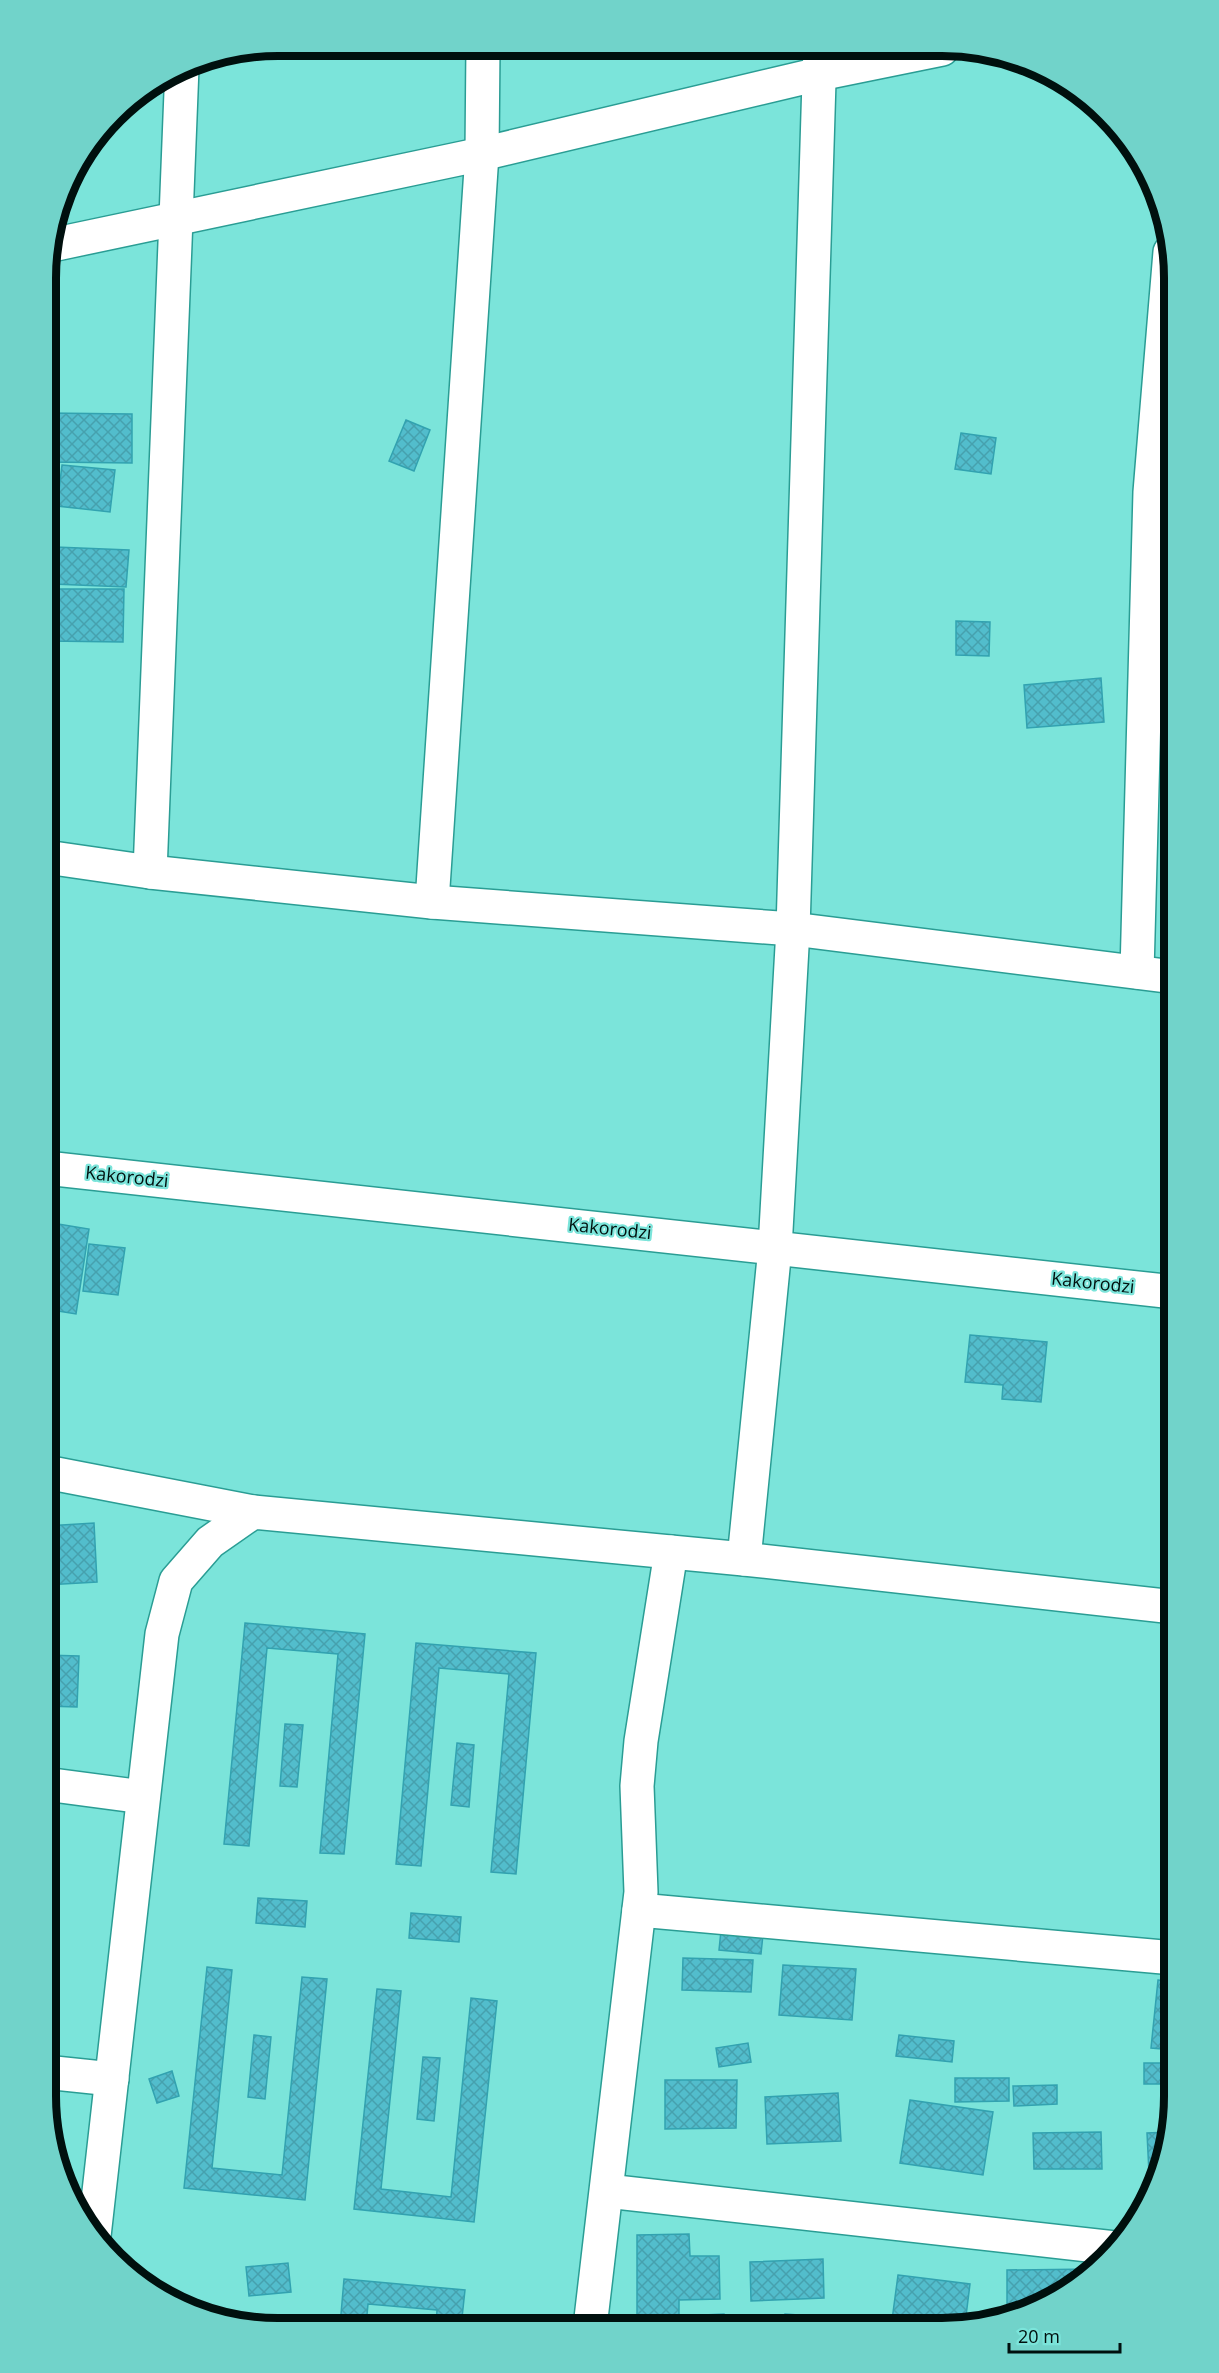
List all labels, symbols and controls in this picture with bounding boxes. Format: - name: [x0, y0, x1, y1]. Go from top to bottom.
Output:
- street label: Kakorodzi: [84, 1160, 170, 1192]
- street label: Kakorodzi: [567, 1212, 653, 1244]
- street label: Kakorodzi: [1050, 1266, 1136, 1298]
- scale bar: [1009, 2316, 1120, 2354]
- text: 20 m: [1018, 2324, 1060, 2348]

